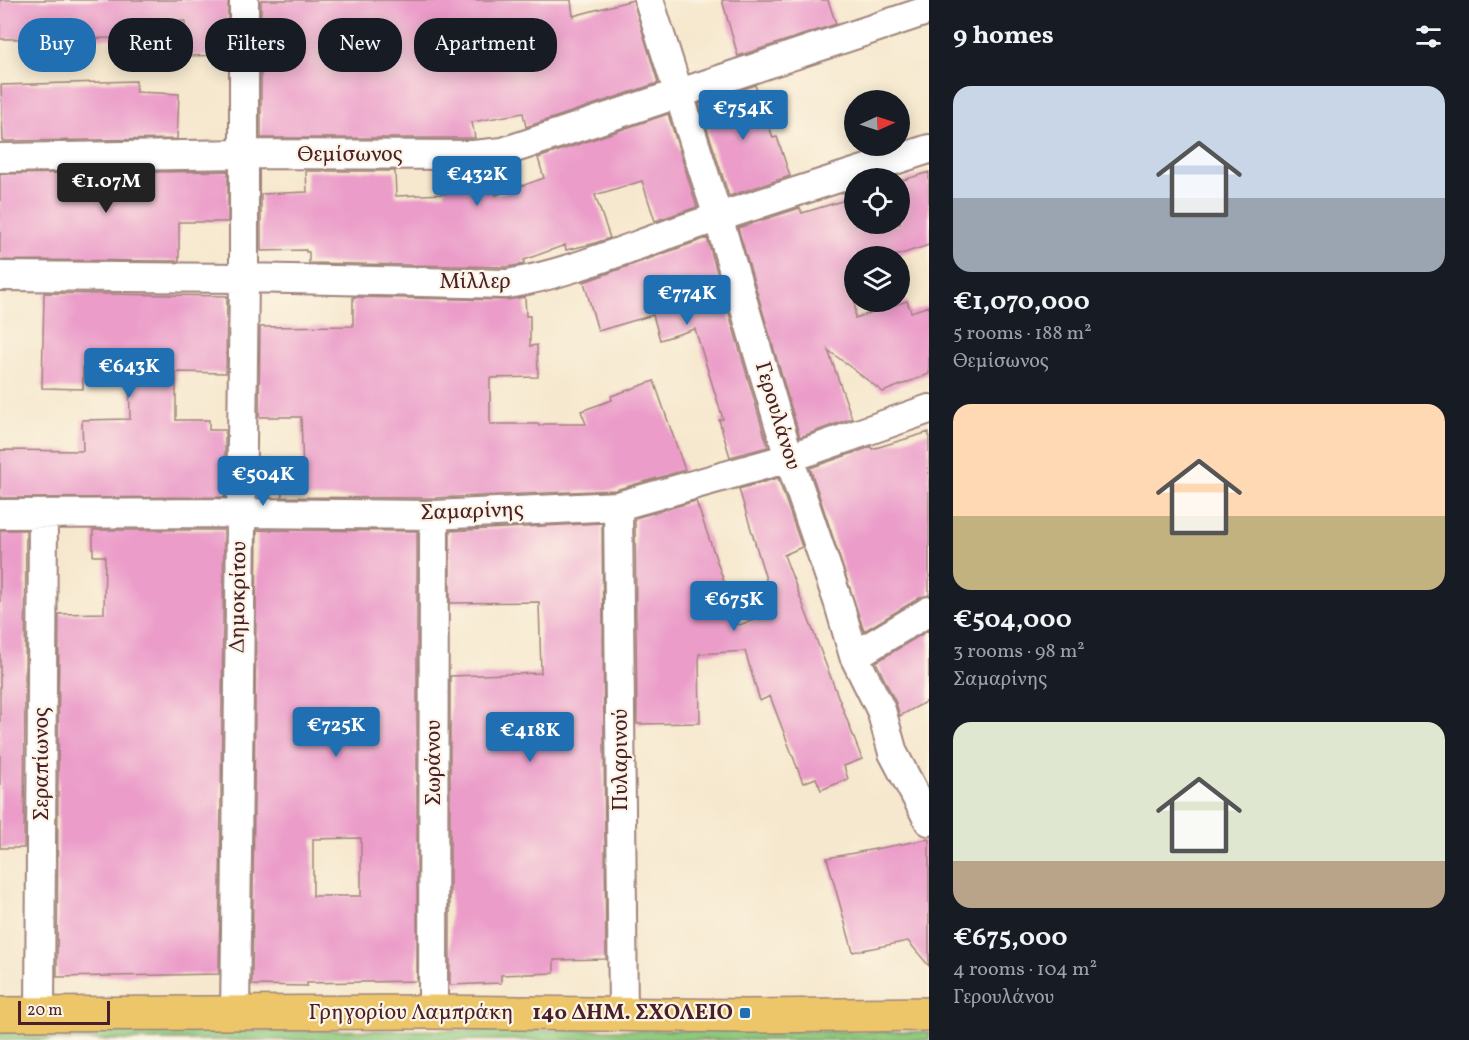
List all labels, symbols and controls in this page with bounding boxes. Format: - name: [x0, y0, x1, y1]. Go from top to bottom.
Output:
- chip: Buy: [18, 18, 96, 72]
- chip: Rent: [108, 18, 193, 72]
- chip: Filters: [205, 18, 306, 72]
- chip: New: [318, 18, 402, 72]
- chip: Apartment: [414, 18, 557, 72]
- text: 9 homes: [953, 18, 1054, 54]
- icon: filters: [1412, 20, 1445, 53]
- pin: €754K: [701, 90, 785, 141]
- north arrow: [844, 90, 910, 156]
- map controls: [844, 90, 910, 312]
- text: €754K: [713, 95, 773, 123]
- icon: home: [1145, 125, 1253, 233]
- street label: Θεμίσωνος: [297, 140, 403, 171]
- pin: €432K: [435, 156, 519, 207]
- text: €432K: [446, 161, 508, 189]
- pin: €1.07M: [57, 163, 155, 214]
- text: €1.07M: [71, 168, 141, 196]
- button: locate: [844, 168, 910, 234]
- button: layers: [844, 246, 910, 312]
- street label: Μίλλερ: [439, 267, 511, 298]
- pin: €774K: [645, 275, 729, 326]
- text: €774K: [658, 280, 716, 308]
- text: €1,070,000: [953, 284, 1090, 320]
- text: 5 rooms · 188 m²: [953, 320, 1092, 348]
- pin: €643K: [87, 348, 171, 399]
- text: Θεμίσωνος: [953, 348, 1049, 376]
- text: €643K: [98, 353, 160, 381]
- street label: Γερουλάνου: [746, 358, 808, 474]
- icon: home: [1145, 443, 1253, 551]
- pin: €504K: [221, 456, 305, 507]
- text: €504K: [232, 461, 294, 489]
- street label: Σαμαρίνης: [420, 495, 524, 529]
- street label: Δημοκρίτου: [223, 541, 255, 653]
- pin: €675K: [692, 581, 776, 632]
- text: €675K: [704, 586, 764, 614]
- text: €504,000: [953, 602, 1072, 638]
- text: 3 rooms · 98 m²: [953, 638, 1085, 666]
- text: Σαμαρίνης: [953, 666, 1047, 694]
- street label: Σεραπίωνος: [27, 707, 58, 821]
- pin: €725K: [294, 707, 378, 758]
- street label: Πυλαρινού: [606, 709, 637, 811]
- text: €725K: [307, 712, 365, 740]
- pin: €418K: [488, 712, 572, 763]
- text: €418K: [500, 717, 560, 745]
- street label: Σωράνου: [419, 720, 450, 806]
- icon: home: [1145, 761, 1253, 869]
- text: €675,000: [953, 920, 1067, 956]
- text: 4 rooms · 104 m²: [953, 956, 1097, 984]
- text: Γερουλάνου: [953, 984, 1054, 1012]
- scale bar: [18, 998, 110, 1026]
- street label: Γρηγορίου Λαμπράκη: [309, 998, 513, 1029]
- place label: 14ο ΔΗΜ. ΣΧΟΛΕΙΟ: [532, 998, 733, 1029]
- text: 20 m: [27, 1000, 62, 1022]
- marker: 14ο ΔΗΜ. ΣΧΟΛΕΙΟ: [738, 1006, 752, 1020]

